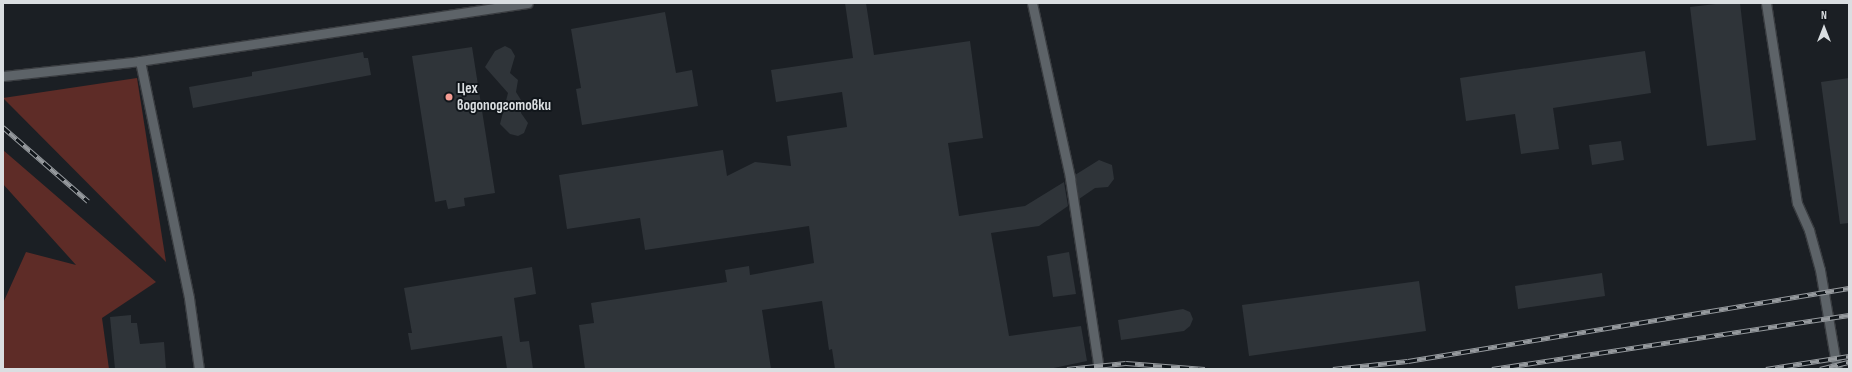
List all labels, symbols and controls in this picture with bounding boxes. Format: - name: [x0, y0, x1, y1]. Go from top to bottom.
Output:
- north arrow: [1804, 8, 1844, 48]
- text: N: [1821, 9, 1827, 22]
- place label: Цех водоподготовки: [457, 79, 551, 114]
- marker: Цех водоподготовки: [444, 92, 454, 102]

